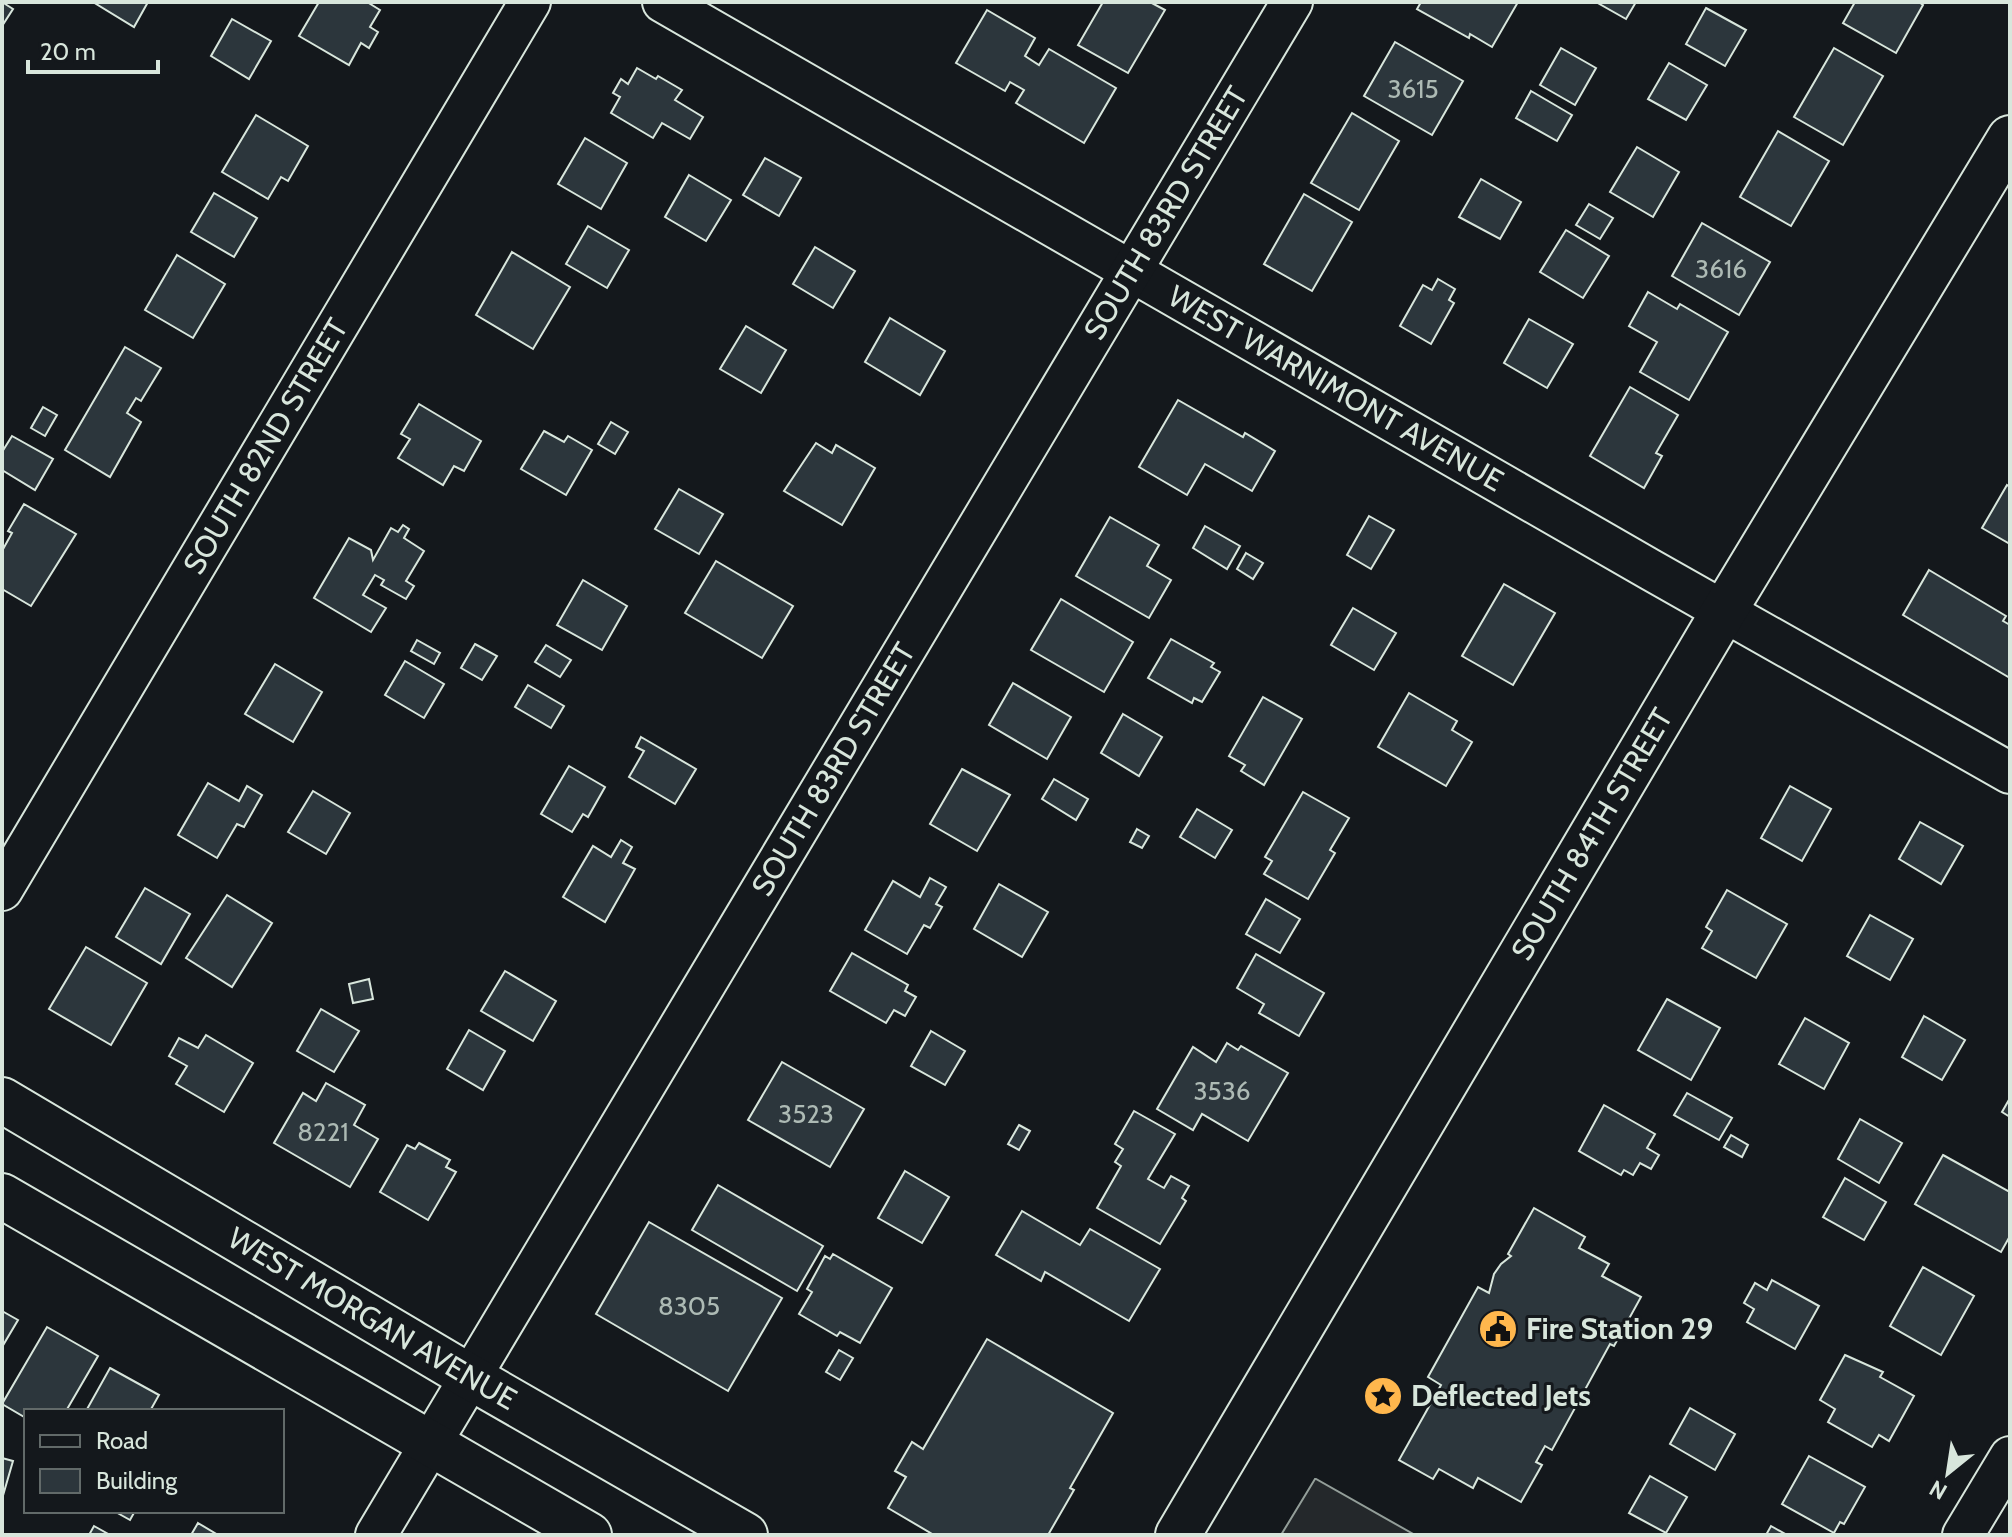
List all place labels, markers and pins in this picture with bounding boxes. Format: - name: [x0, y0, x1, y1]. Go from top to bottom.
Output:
- public building icon: Fire Station 29: [1477, 1308, 1519, 1350]
- place label: Fire Station 29: [1526, 1310, 1713, 1347]
- place icon: Deflected Jets: [1362, 1375, 1404, 1417]
- place label: Deflected Jets: [1411, 1377, 1591, 1414]

